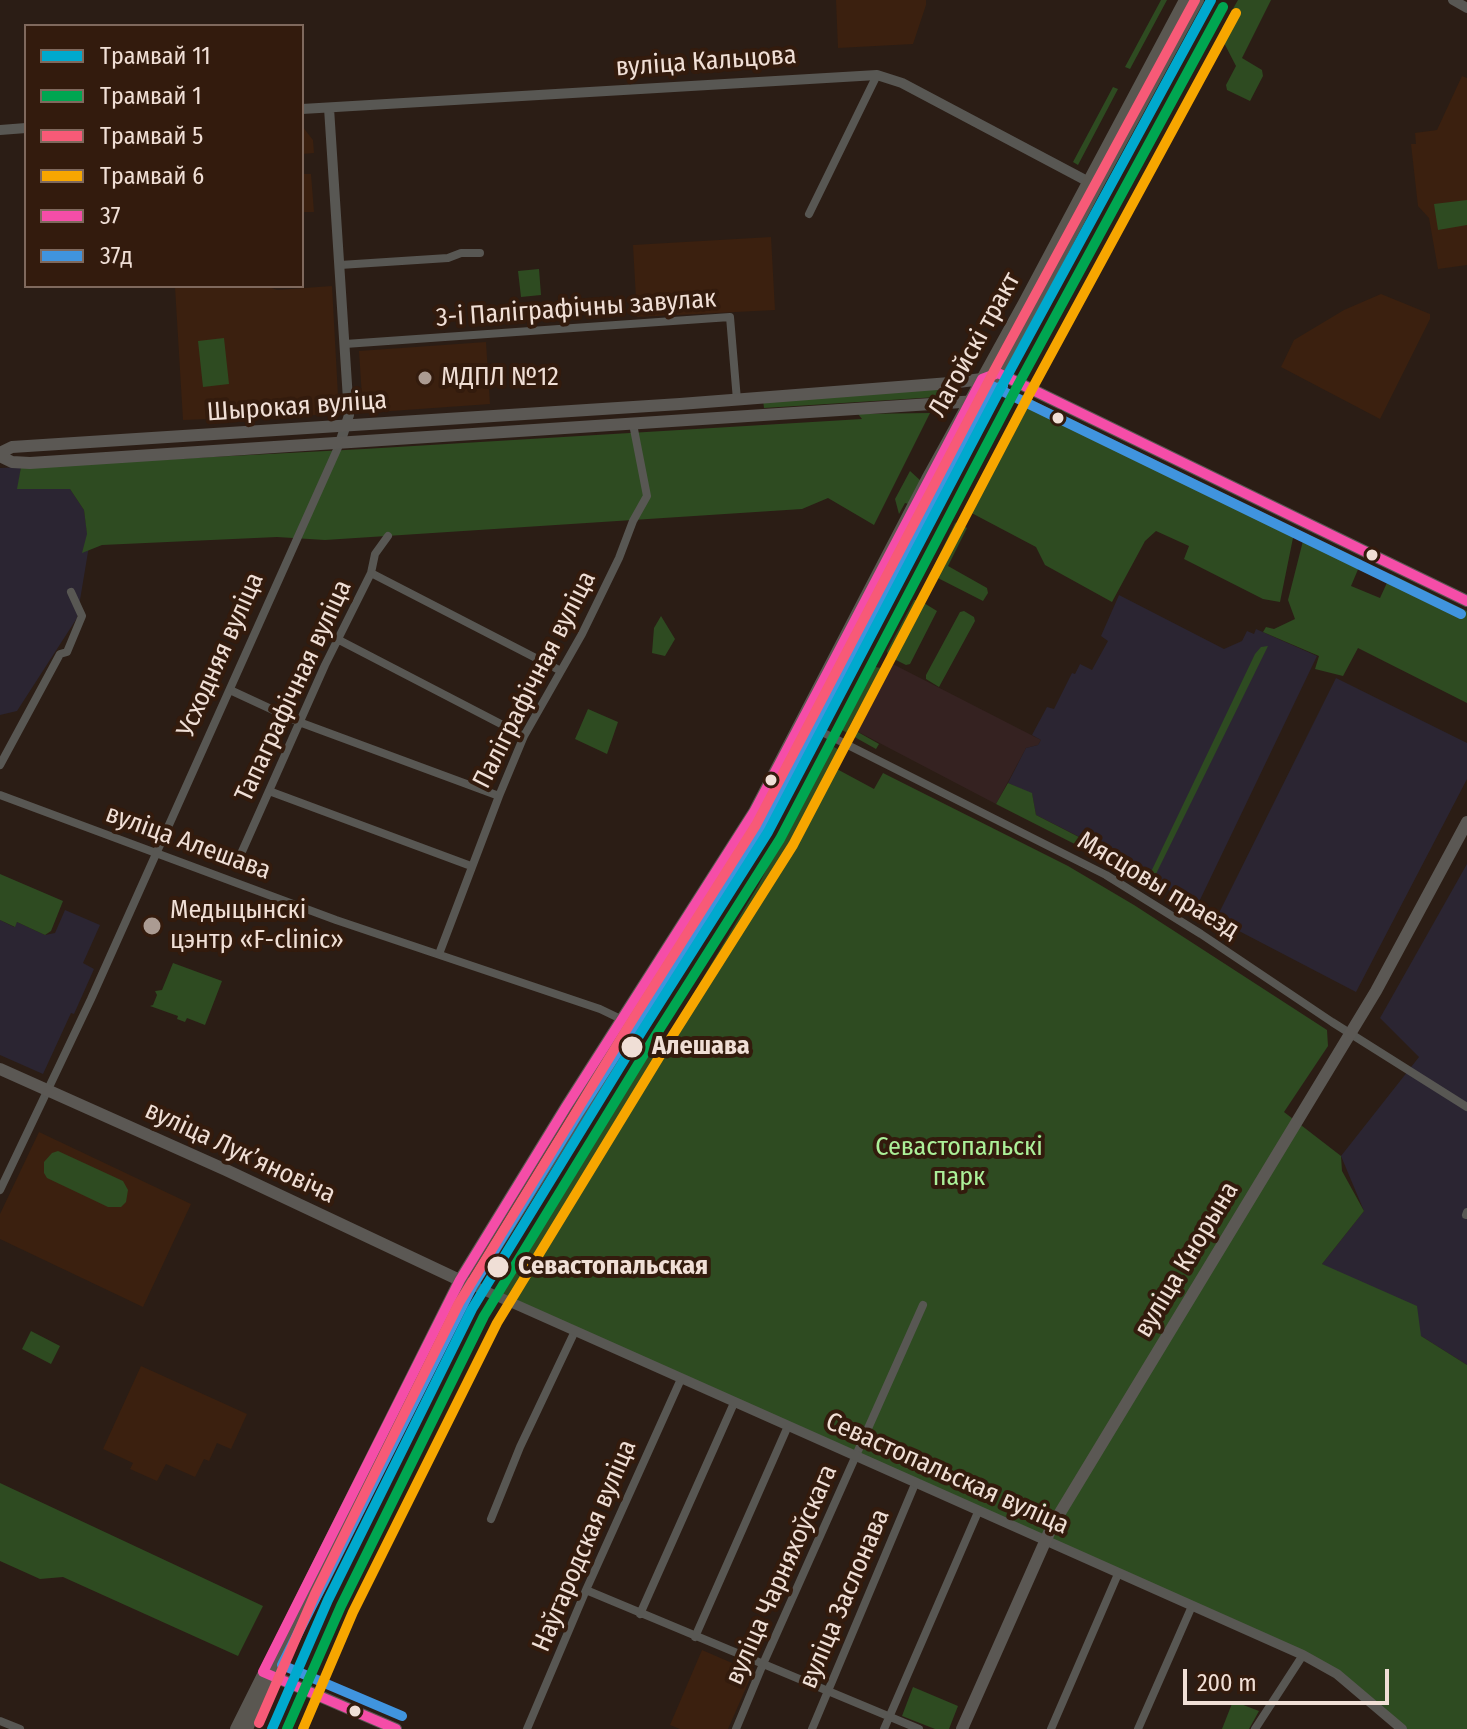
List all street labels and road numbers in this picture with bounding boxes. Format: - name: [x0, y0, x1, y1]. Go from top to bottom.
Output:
- street label: вуліца Кальцова: [615, 40, 797, 84]
- street label: Лагойскі тракт: [922, 267, 1028, 423]
- street label: 3-і Паліграфічны завулак: [435, 284, 717, 334]
- street label: Шырокая вуліца: [206, 385, 388, 429]
- street label: Паліграфічная вуліца: [467, 566, 603, 794]
- street label: Усходняя вуліца: [171, 568, 271, 742]
- street label: Тапаграфічная вуліца: [229, 575, 359, 807]
- street label: вуліца Алешава: [101, 799, 275, 887]
- street label: Мясцовы праезд: [1072, 826, 1244, 946]
- street label: вуліца Лукʼяновіча: [140, 1095, 340, 1211]
- street label: вуліца Кнорына: [1128, 1177, 1246, 1343]
- street label: Севастопальская вуліца: [821, 1406, 1073, 1542]
- street label: Наўгародская вуліца: [526, 1435, 644, 1657]
- street label: вуліца Чарняхоўскага: [719, 1460, 845, 1690]
- street label: вуліца Заслонава: [793, 1505, 897, 1693]

